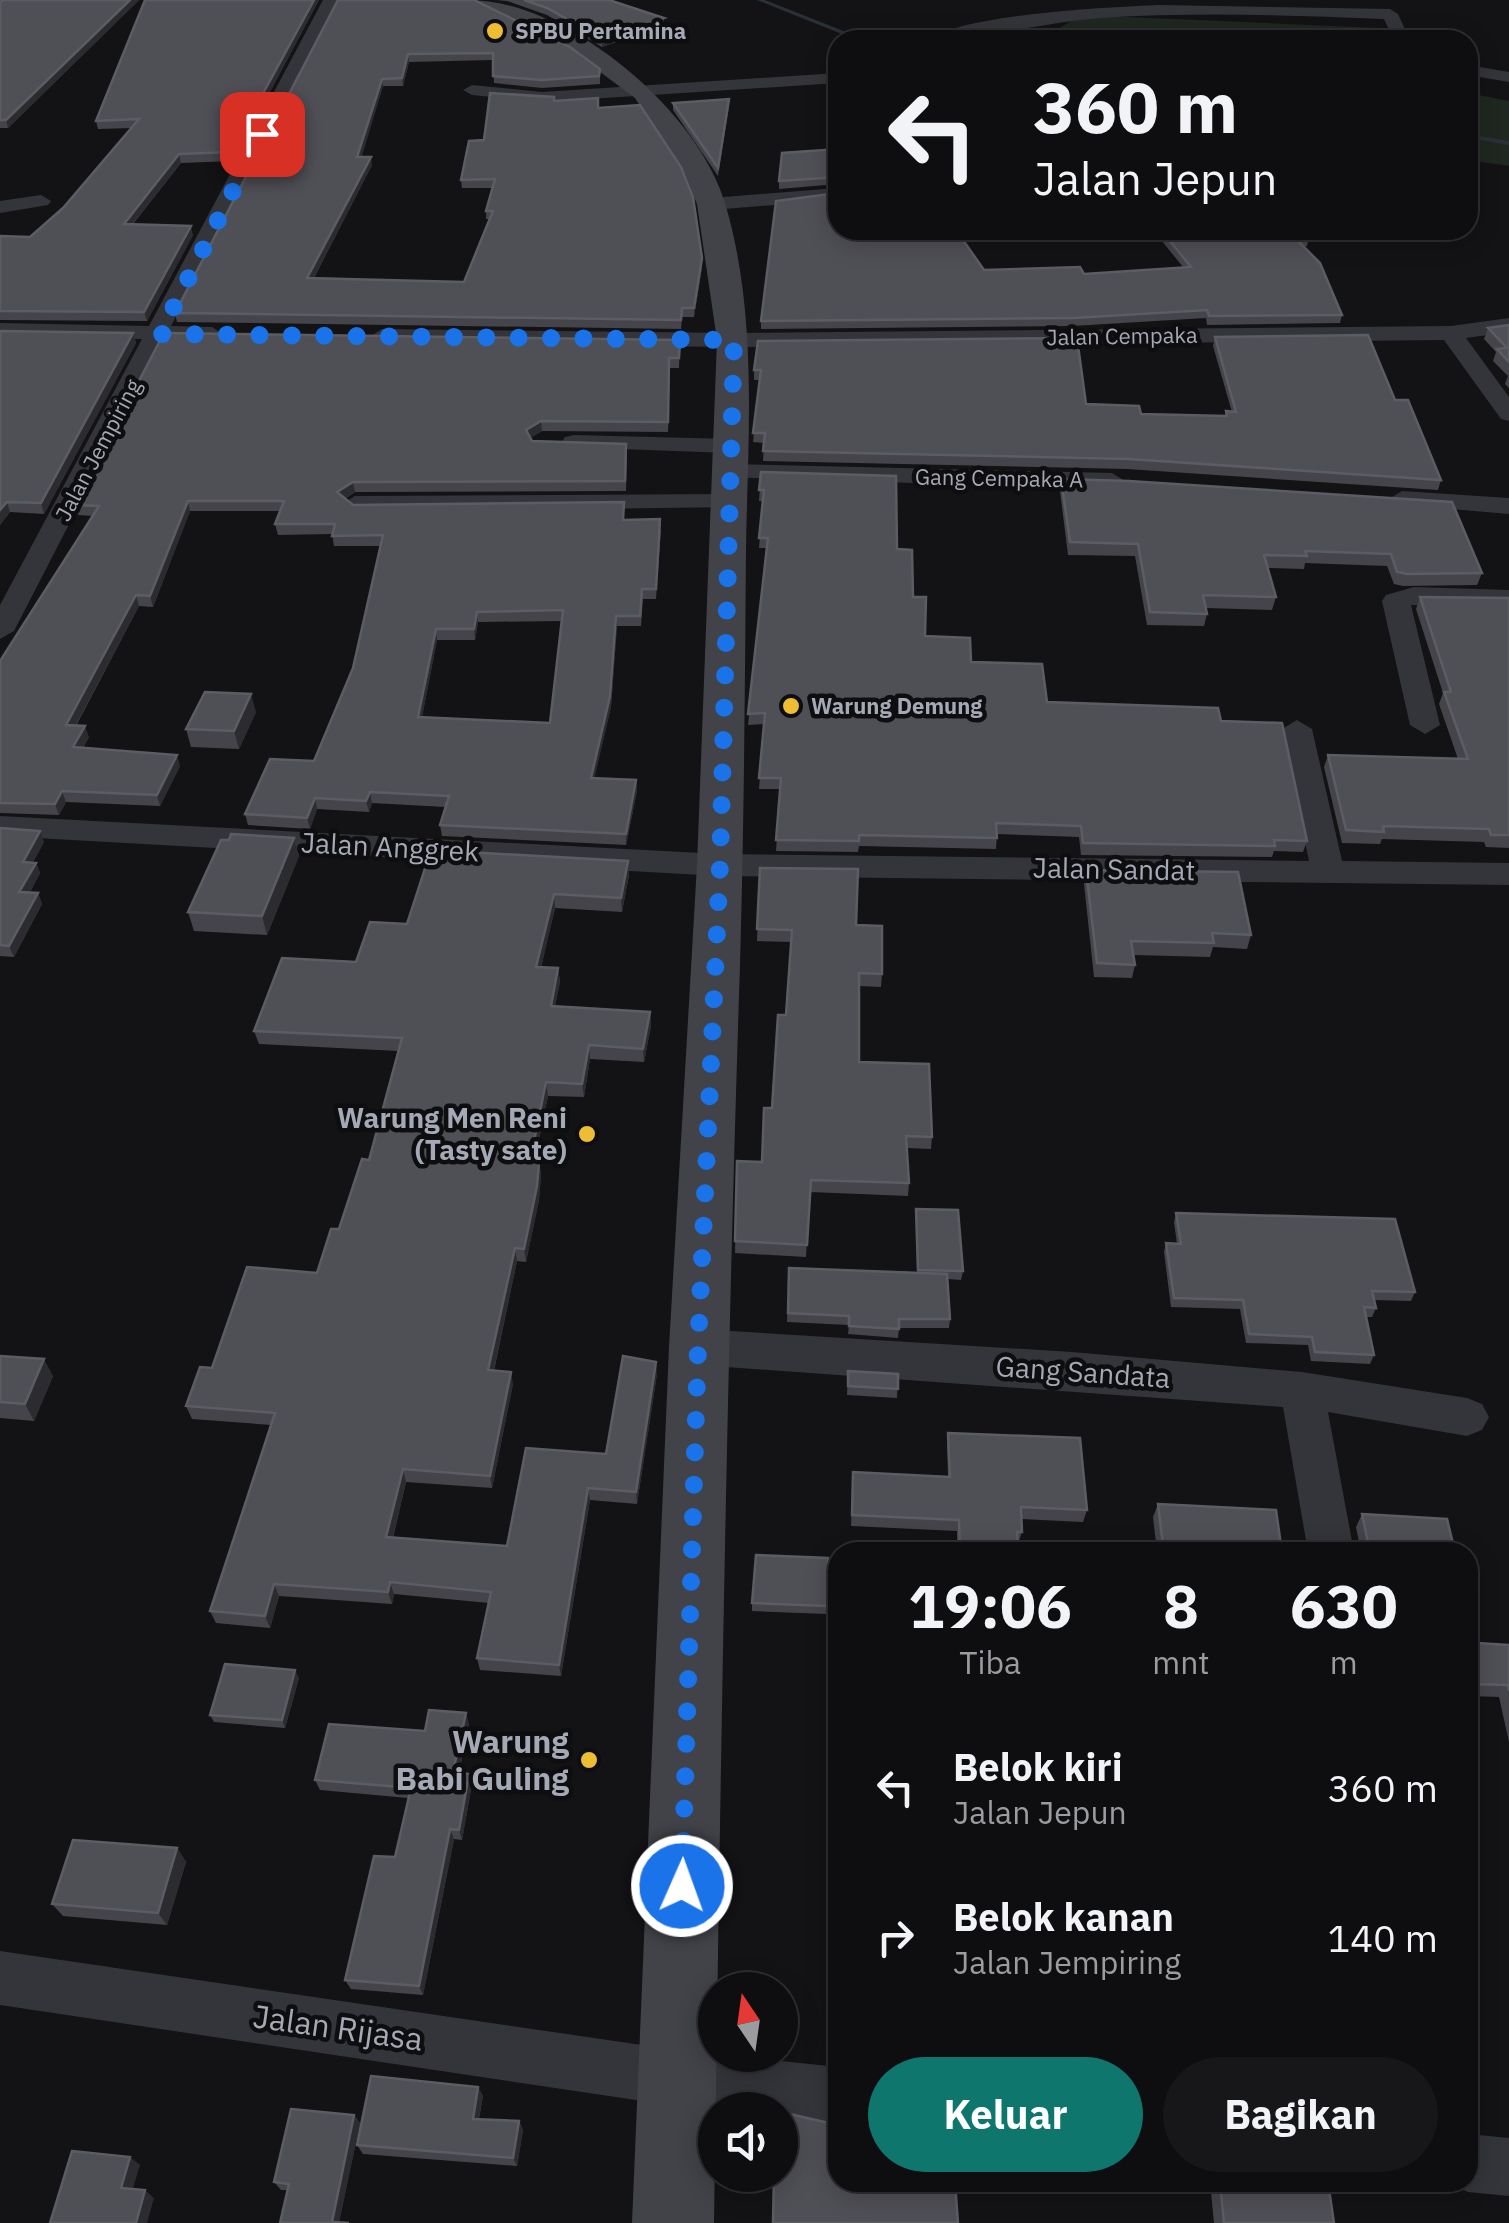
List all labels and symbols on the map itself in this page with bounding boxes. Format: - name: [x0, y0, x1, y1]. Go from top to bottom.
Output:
- place label: SPBU Pertamina: [515, 16, 686, 45]
- marker: SPBU Pertamina: [484, 20, 506, 42]
- pin: [220, 92, 305, 177]
- street label: Jalan Cempaka: [1046, 320, 1198, 351]
- street label: Jalan Jempiring: [48, 373, 147, 526]
- street label: Gang Cempaka A: [915, 462, 1083, 493]
- place label: Warung Demung: [811, 691, 983, 720]
- marker: Warung Demung: [780, 695, 802, 717]
- street label: Jalan Anggrek: [300, 823, 480, 870]
- street label: Jalan Sandat: [1032, 849, 1196, 888]
- place label: Warung Men Reni (Tasty sate): [337, 1099, 567, 1168]
- marker: Warung Men Reni (Tasty sate): [576, 1123, 598, 1145]
- street label: Gang Sandata: [995, 1347, 1172, 1396]
- place label: Warung Babi Guling: [396, 1720, 569, 1799]
- marker: Warung Babi Guling: [578, 1749, 600, 1771]
- position arrow: [630, 1834, 734, 1938]
- north arrow: [698, 1972, 798, 2072]
- street label: Jalan Rijasa: [250, 1994, 426, 2060]

